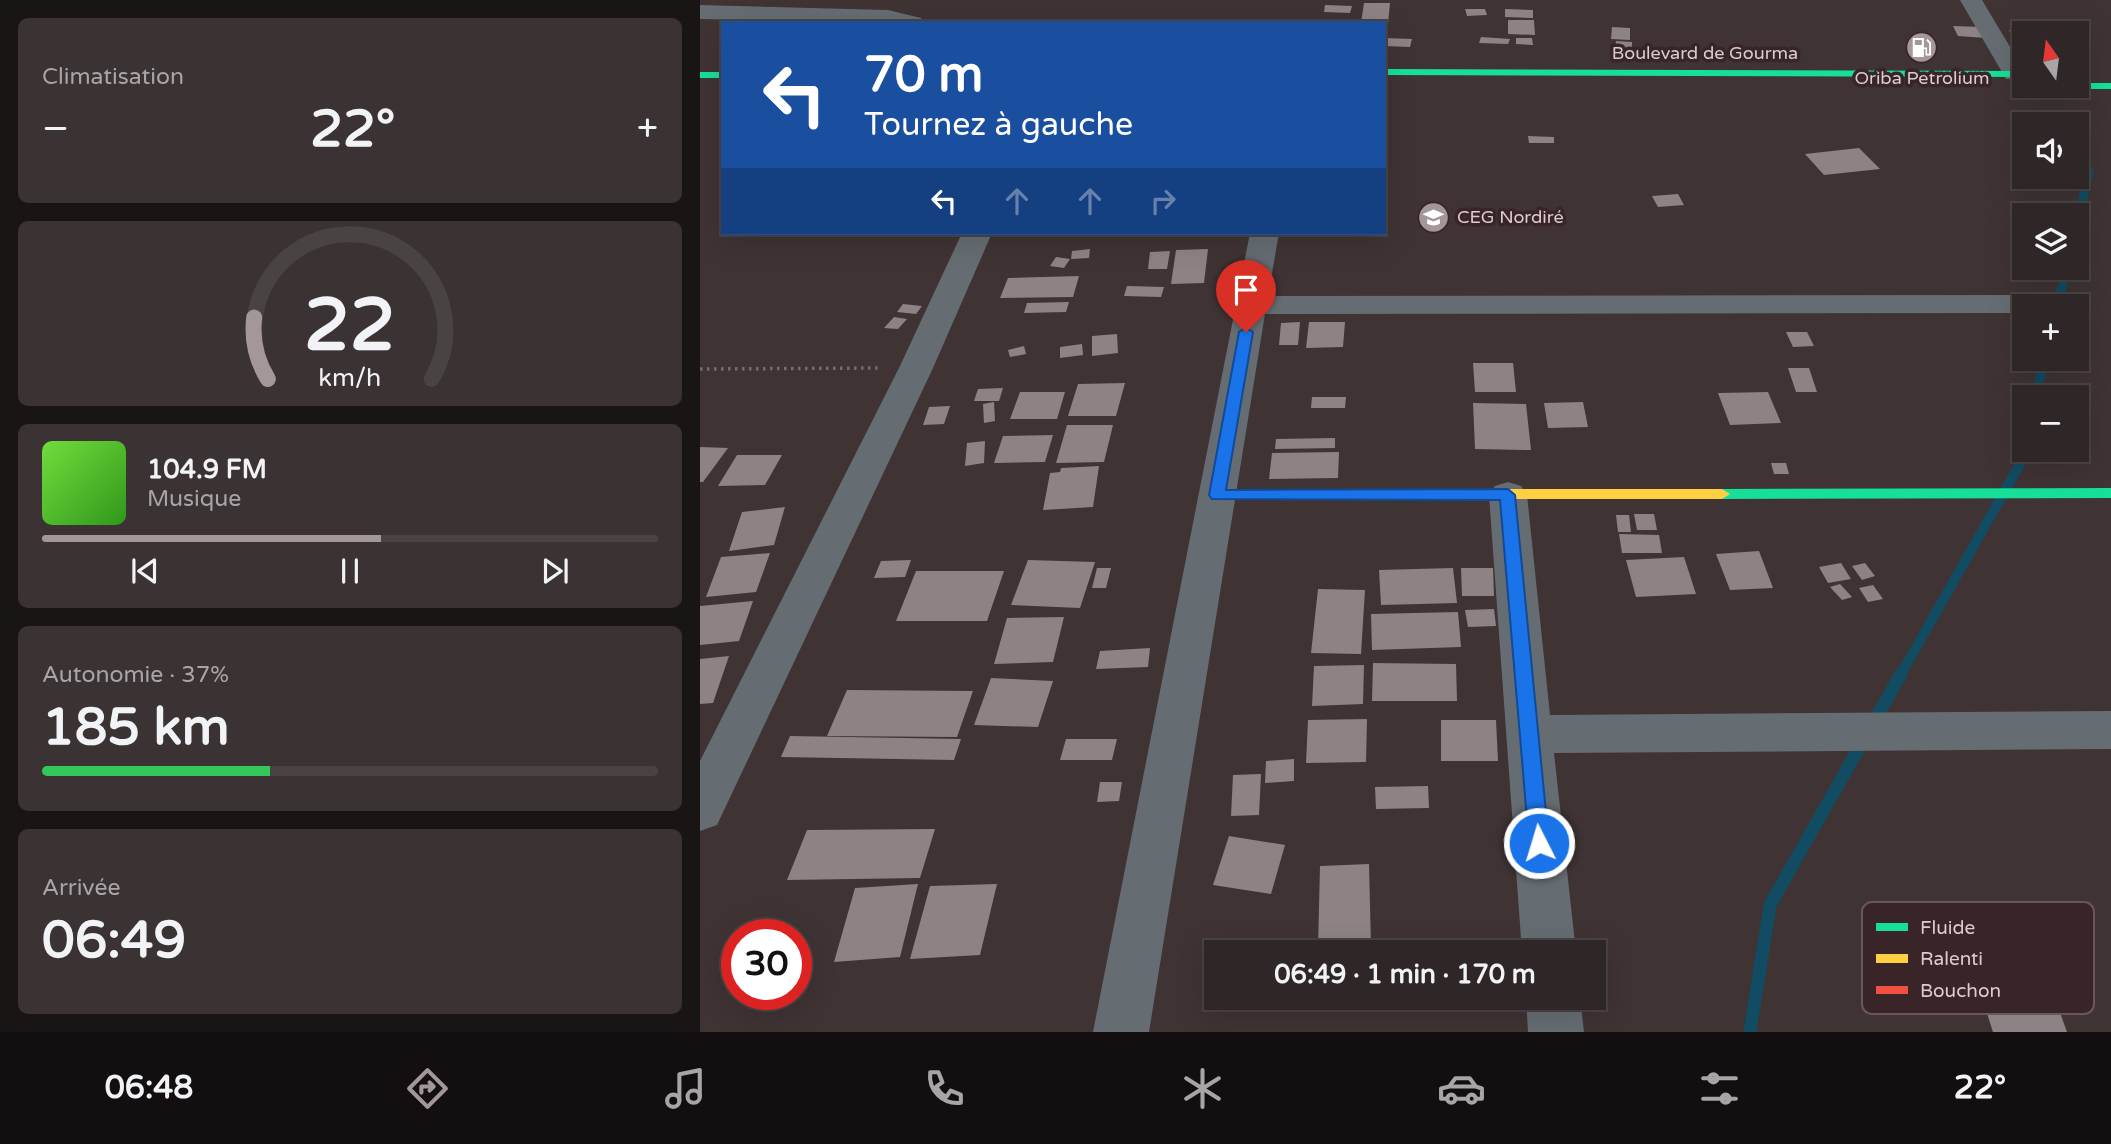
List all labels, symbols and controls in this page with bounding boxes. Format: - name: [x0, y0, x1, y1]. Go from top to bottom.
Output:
- north arrow: [2012, 21, 2090, 98]
- map controls: [2012, 21, 2089, 462]
- fuel station icon: Oriba Petrolium: [1905, 31, 1939, 65]
- street label: Boulevard de Gourma: [1612, 42, 1798, 64]
- text: 70 m: [864, 46, 983, 105]
- icon: left: [749, 49, 840, 140]
- text: Climatisation: [42, 63, 184, 91]
- place label: Oriba Petrolium: [1855, 67, 1989, 89]
- text: 22°: [310, 98, 395, 161]
- text: −: [42, 106, 69, 152]
- text: +: [637, 106, 658, 152]
- text: Tournez à gauche: [864, 106, 1133, 144]
- button: sound: [2012, 112, 2089, 189]
- icon: left: [925, 182, 963, 220]
- icon: ahead: [998, 182, 1036, 220]
- icon: ahead: [1071, 182, 1109, 220]
- icon: right: [1144, 182, 1182, 220]
- school or university icon: CEG Nordiré: [1417, 200, 1451, 234]
- button: layers: [2012, 203, 2089, 280]
- place label: CEG Nordiré: [1457, 206, 1564, 228]
- pin: [1216, 260, 1276, 332]
- icon: arrive: [1227, 271, 1265, 309]
- text: 22: [304, 283, 396, 371]
- button: +: [2012, 294, 2089, 371]
- text: km/h: [319, 363, 381, 393]
- button: −: [2012, 385, 2089, 462]
- text: 104.9 FM: [147, 454, 267, 485]
- text: Musique: [147, 485, 241, 513]
- icon: previous: [126, 552, 164, 590]
- icon: pause: [331, 552, 369, 590]
- icon: next: [536, 552, 574, 590]
- text: Autonomie · 37%: [42, 661, 229, 689]
- text: 185 km: [42, 696, 230, 759]
- position arrow: [1502, 806, 1576, 880]
- text: Arrivée: [42, 874, 120, 902]
- legend: [1862, 902, 2094, 1014]
- text: 06:49: [42, 909, 186, 972]
- text: Fluide: [1920, 917, 1975, 939]
- speed limit sign: 30: [721, 919, 812, 1010]
- text: Ralenti: [1920, 948, 1983, 970]
- text: 06:49 · 1 min · 170 m: [1274, 959, 1536, 990]
- text: Bouchon: [1920, 980, 2001, 1002]
- icon: directions: [403, 1064, 452, 1113]
- icon: music: [661, 1064, 710, 1113]
- icon: phone: [920, 1064, 969, 1113]
- icon: climate: [1178, 1064, 1227, 1113]
- icon: car: [1437, 1064, 1486, 1113]
- icon: filters: [1695, 1064, 1744, 1113]
- text: 06:48: [105, 1069, 193, 1107]
- text: 22°: [1954, 1069, 2006, 1107]

